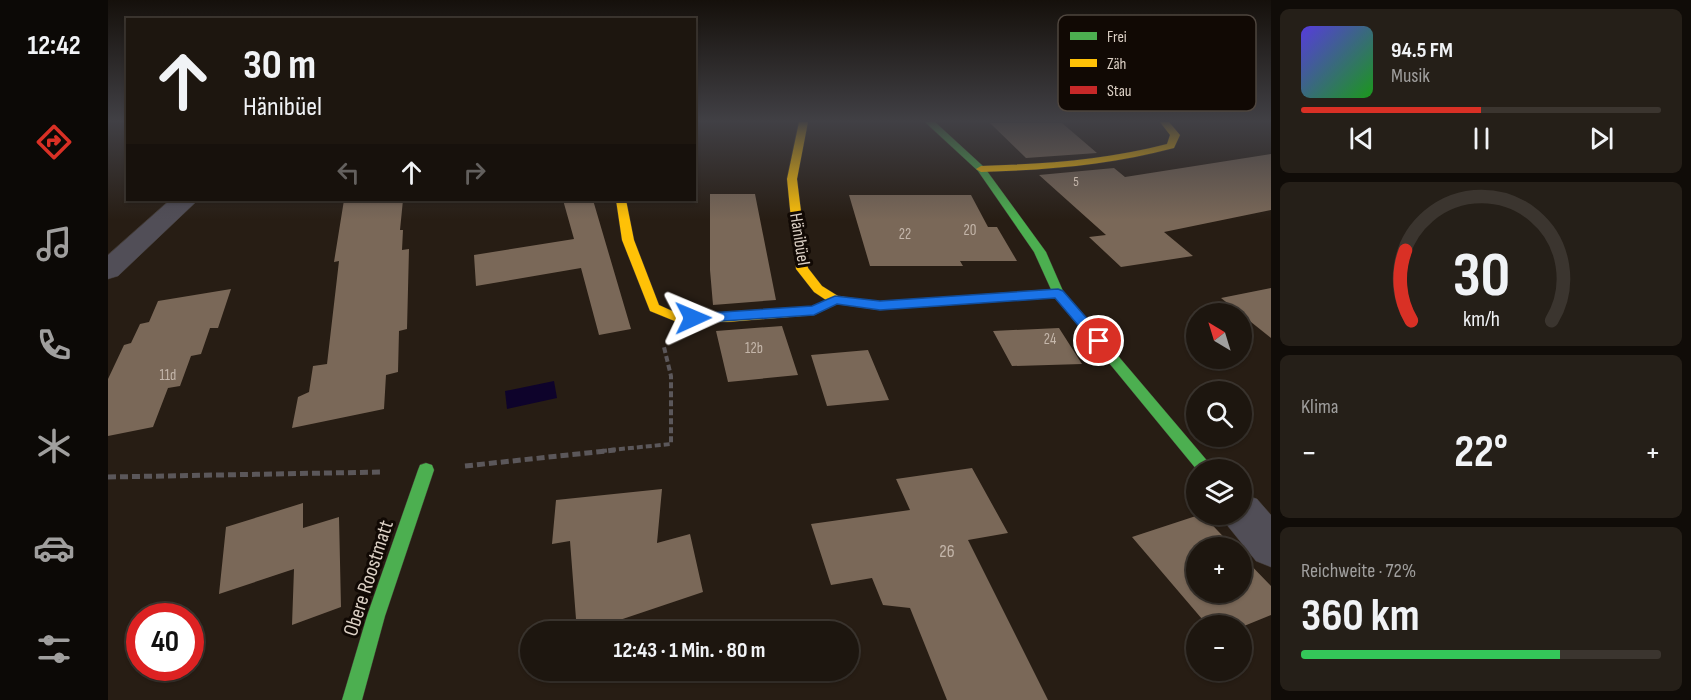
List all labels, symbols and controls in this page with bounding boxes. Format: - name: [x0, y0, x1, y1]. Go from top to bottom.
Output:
- legend: [1058, 15, 1256, 111]
- text: Frei: [1107, 28, 1127, 47]
- text: 12:42: [27, 30, 81, 62]
- text: 94.5 FM: [1391, 37, 1453, 64]
- text: 30 m: [243, 40, 316, 91]
- icon: ahead: [144, 42, 222, 120]
- text: Zäh: [1107, 55, 1126, 74]
- text: Musik: [1391, 64, 1430, 88]
- text: Stau: [1107, 82, 1132, 101]
- text: Hänibüel: [243, 91, 322, 123]
- icon: directions: [33, 121, 75, 163]
- icon: previous: [1345, 122, 1378, 155]
- icon: pause: [1465, 122, 1498, 155]
- icon: next: [1585, 122, 1618, 155]
- icon: left: [332, 156, 365, 189]
- icon: ahead: [395, 156, 428, 189]
- icon: right: [458, 156, 491, 189]
- house number: 5: [1073, 173, 1079, 190]
- street label: Hänibüel: [785, 211, 814, 267]
- house number: 20: [964, 221, 976, 240]
- icon: music: [33, 223, 75, 265]
- house number: 22: [899, 225, 911, 244]
- text: 30: [1452, 239, 1510, 314]
- position arrow: [661, 286, 725, 350]
- north arrow: [1186, 303, 1252, 369]
- map controls: [1186, 303, 1252, 681]
- text: km/h: [1462, 307, 1500, 332]
- pin: [1073, 315, 1124, 366]
- icon: phone: [33, 324, 75, 366]
- icon: arrive: [1082, 324, 1115, 357]
- house number: 24: [1044, 330, 1056, 349]
- house number: 12b: [745, 339, 763, 358]
- house number: 11d: [160, 366, 176, 385]
- button: search: [1186, 381, 1252, 447]
- text: Klima: [1301, 395, 1339, 419]
- icon: climate: [33, 425, 75, 467]
- text: 22°: [1454, 425, 1508, 480]
- text: −: [1301, 433, 1317, 473]
- text: +: [1645, 433, 1661, 473]
- button: layers: [1186, 459, 1252, 525]
- street label: Obere Roostmatt: [338, 517, 399, 639]
- icon: car: [33, 527, 75, 569]
- button: +: [1186, 537, 1252, 603]
- house number: 26: [939, 541, 955, 562]
- text: Reichweite · 72%: [1301, 559, 1416, 583]
- text: 360 km: [1301, 589, 1420, 644]
- speed limit sign: 40: [126, 603, 204, 681]
- button: −: [1186, 615, 1252, 681]
- icon: filters: [33, 628, 75, 670]
- text: 12:43 · 1 Min. · 80 m: [614, 637, 765, 664]

